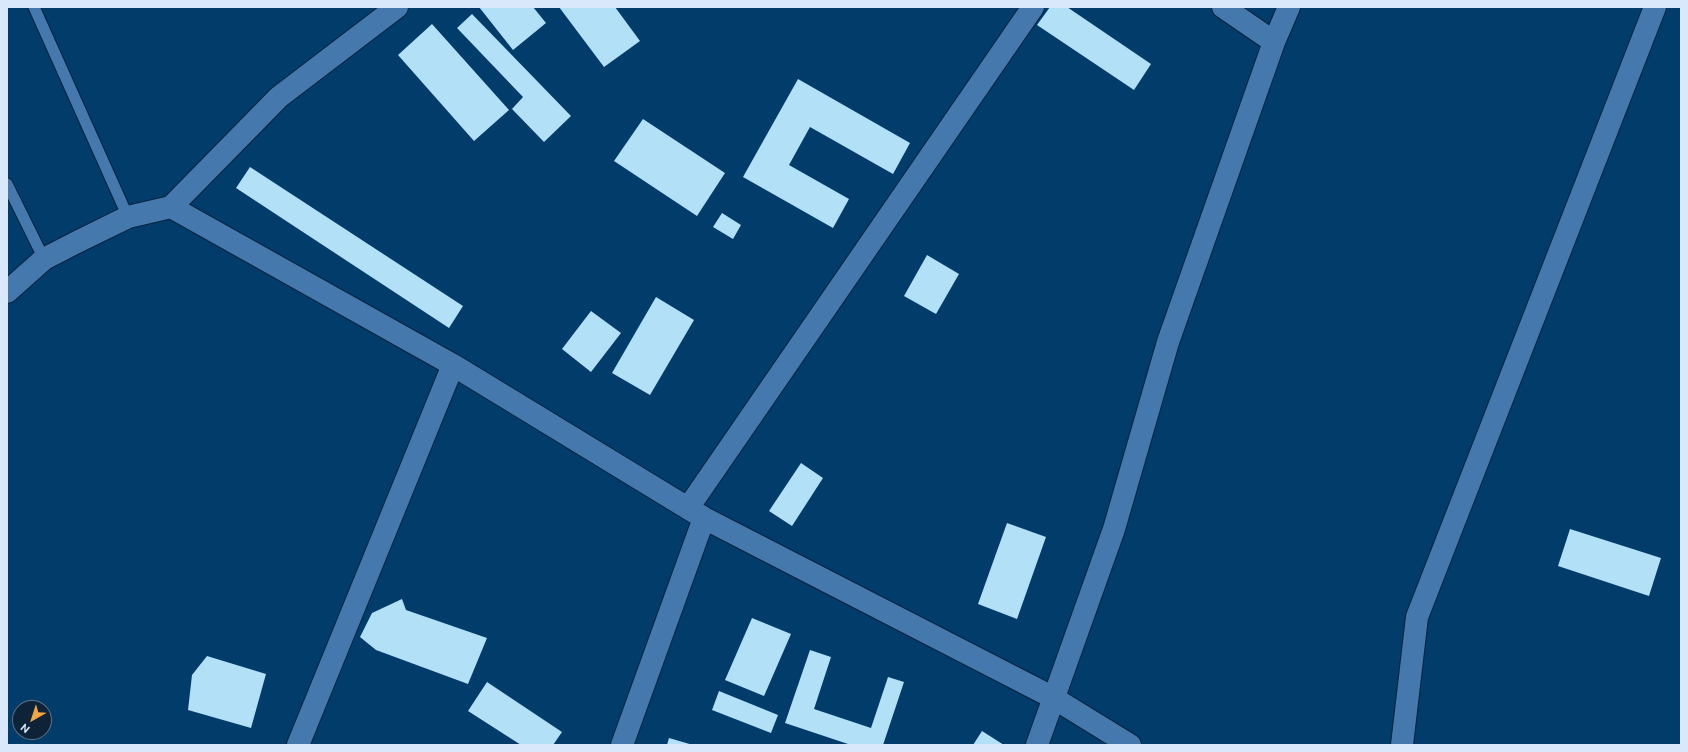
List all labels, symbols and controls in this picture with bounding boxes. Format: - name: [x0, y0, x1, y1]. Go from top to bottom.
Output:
- north arrow: [12, 700, 52, 740]
- text: N: [18, 721, 32, 736]

